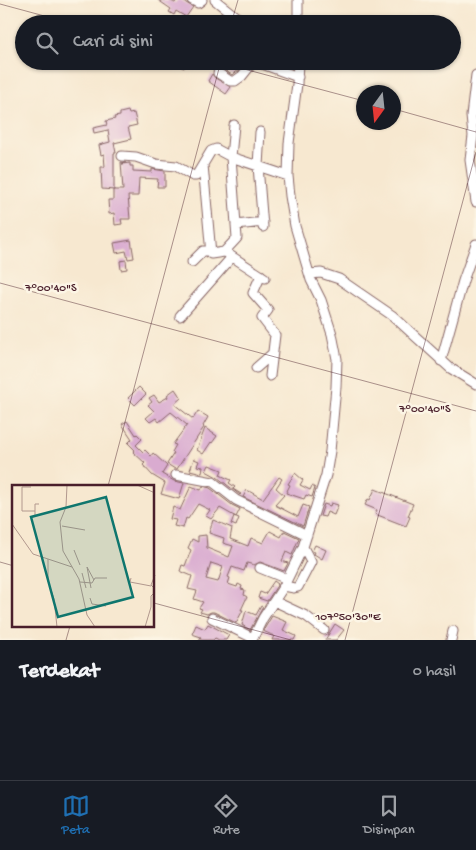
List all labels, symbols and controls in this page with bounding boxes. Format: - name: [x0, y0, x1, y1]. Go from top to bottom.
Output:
- search box: [15, 15, 461, 70]
- icon: search: [33, 29, 61, 57]
- text: Cari di sini: [73, 31, 153, 54]
- north arrow: [356, 85, 401, 130]
- text: 7°00'40"S: [24, 282, 77, 296]
- text: 7°00'40"S: [398, 403, 451, 417]
- inset map: [12, 485, 155, 628]
- text: 107°50'30"E: [315, 611, 381, 625]
- text: Terdekat: [20, 660, 99, 685]
- text: 0 hasil: [413, 663, 456, 682]
- tab: Peta: [61, 792, 90, 839]
- tab: Rute: [212, 792, 240, 839]
- tab: Disimpan: [363, 792, 415, 839]

